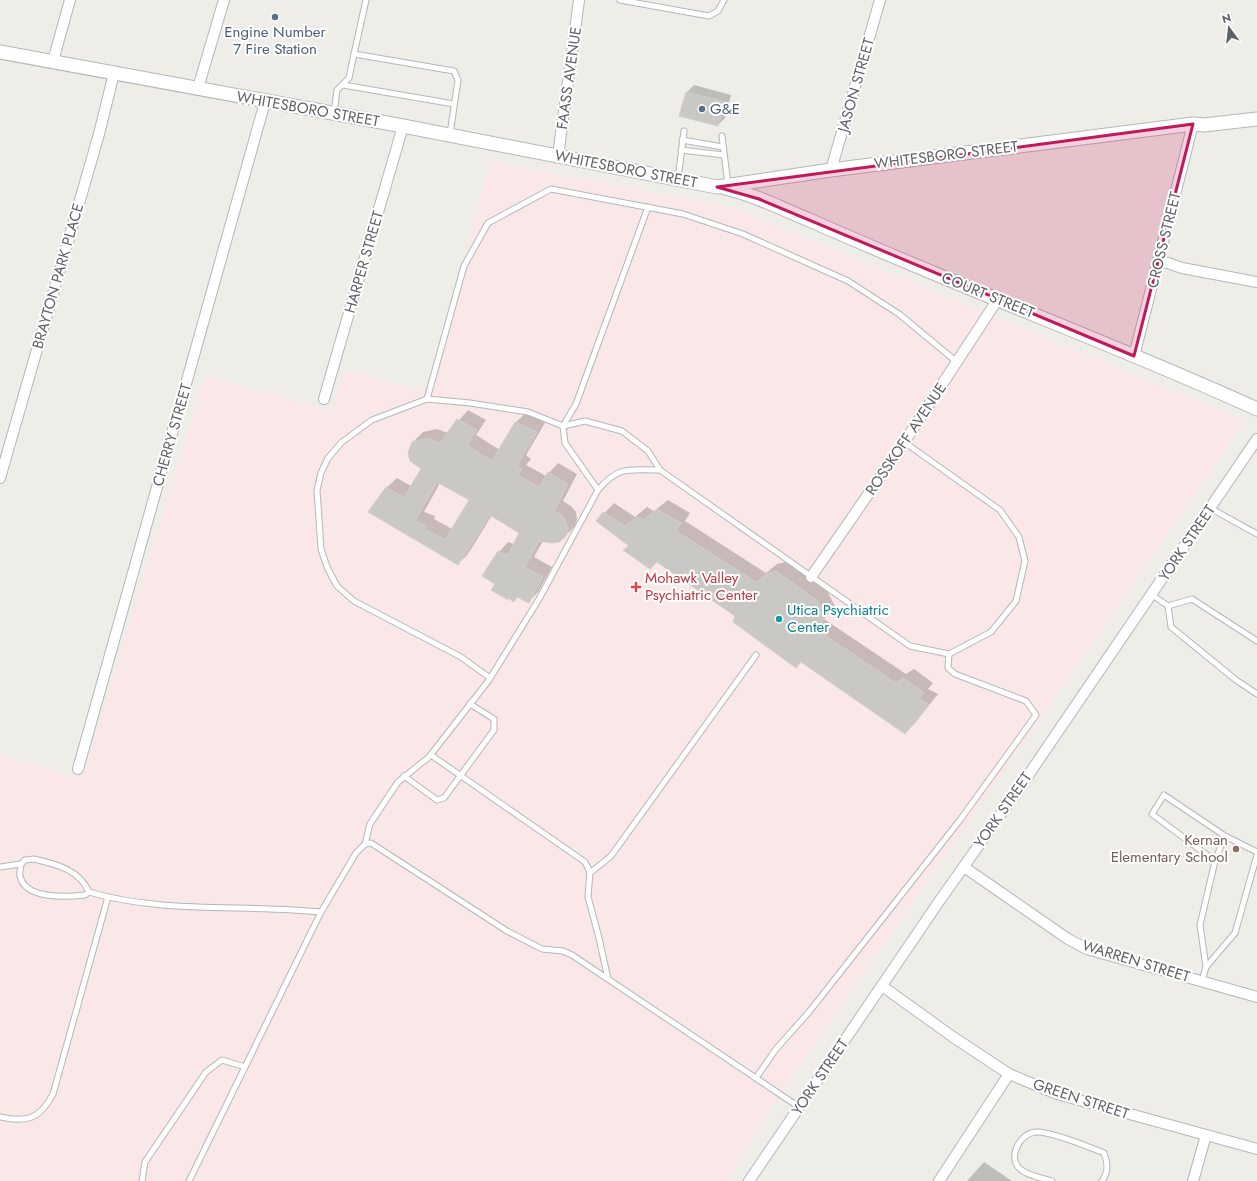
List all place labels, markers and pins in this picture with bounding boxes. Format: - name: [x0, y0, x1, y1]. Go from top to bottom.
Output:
- marker: Engine Number 7 Fire Station: [270, 12, 280, 22]
- place label: Engine Number 7 Fire Station: [224, 21, 327, 60]
- place label: G&E: [710, 98, 740, 120]
- marker: G&E: [697, 104, 707, 114]
- place label: Mohawk Valley Psychiatric Center: [645, 567, 759, 606]
- marker: Mohawk Valley Psychiatric Center: [630, 581, 642, 593]
- place label: Utica Psychiatric Center: [787, 599, 889, 638]
- marker: Utica Psychiatric Center: [774, 614, 784, 624]
- place label: Kernan Elementary School: [1111, 829, 1228, 868]
- marker: Kernan Elementary School: [1231, 844, 1241, 854]

